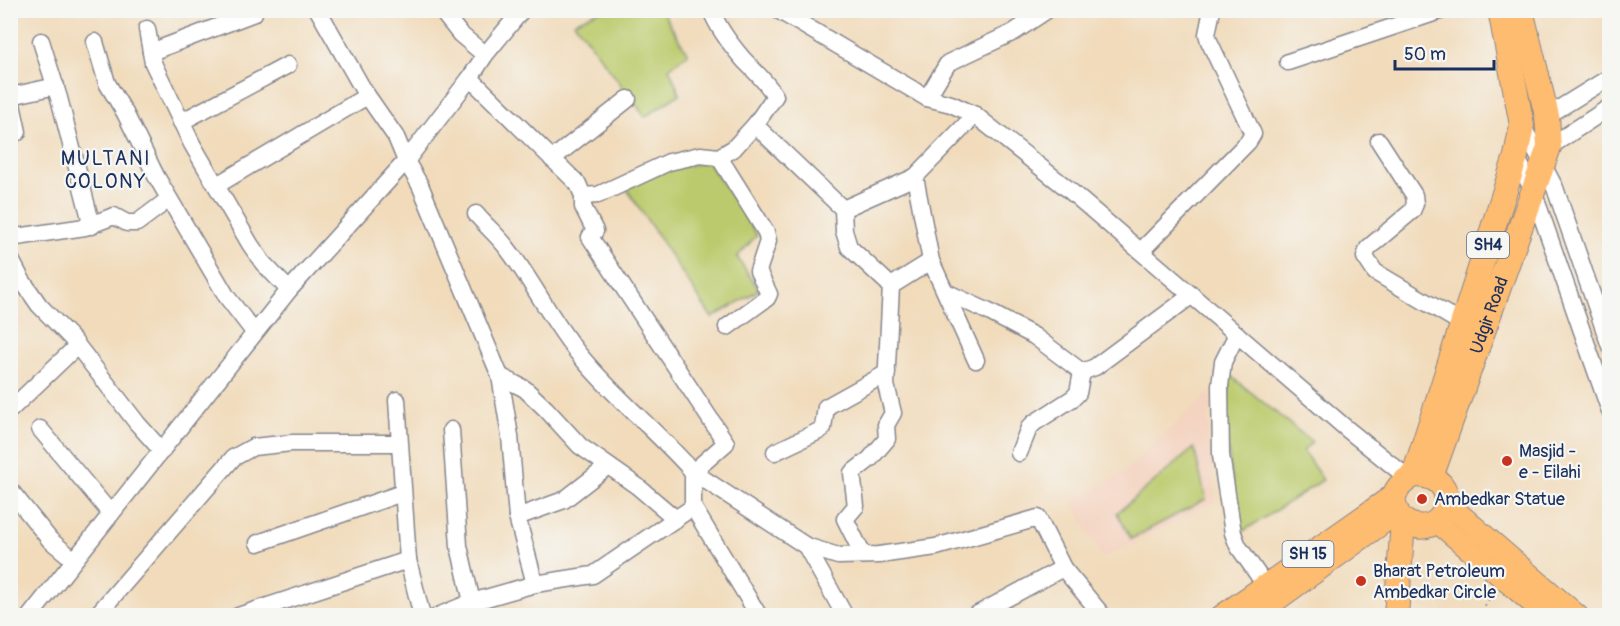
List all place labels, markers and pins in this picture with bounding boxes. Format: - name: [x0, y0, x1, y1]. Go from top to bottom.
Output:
- place label: Masjid - e - Eilahi: [1519, 440, 1580, 484]
- marker: Masjid - e - Eilahi: [1500, 454, 1514, 468]
- place label: Ambedkar Statue: [1434, 488, 1565, 511]
- marker: Ambedkar Statue: [1415, 492, 1429, 506]
- place label: Bharat Petroleum Ambedkar Circle: [1373, 560, 1505, 604]
- marker: Bharat Petroleum Ambedkar Circle: [1354, 574, 1368, 588]

